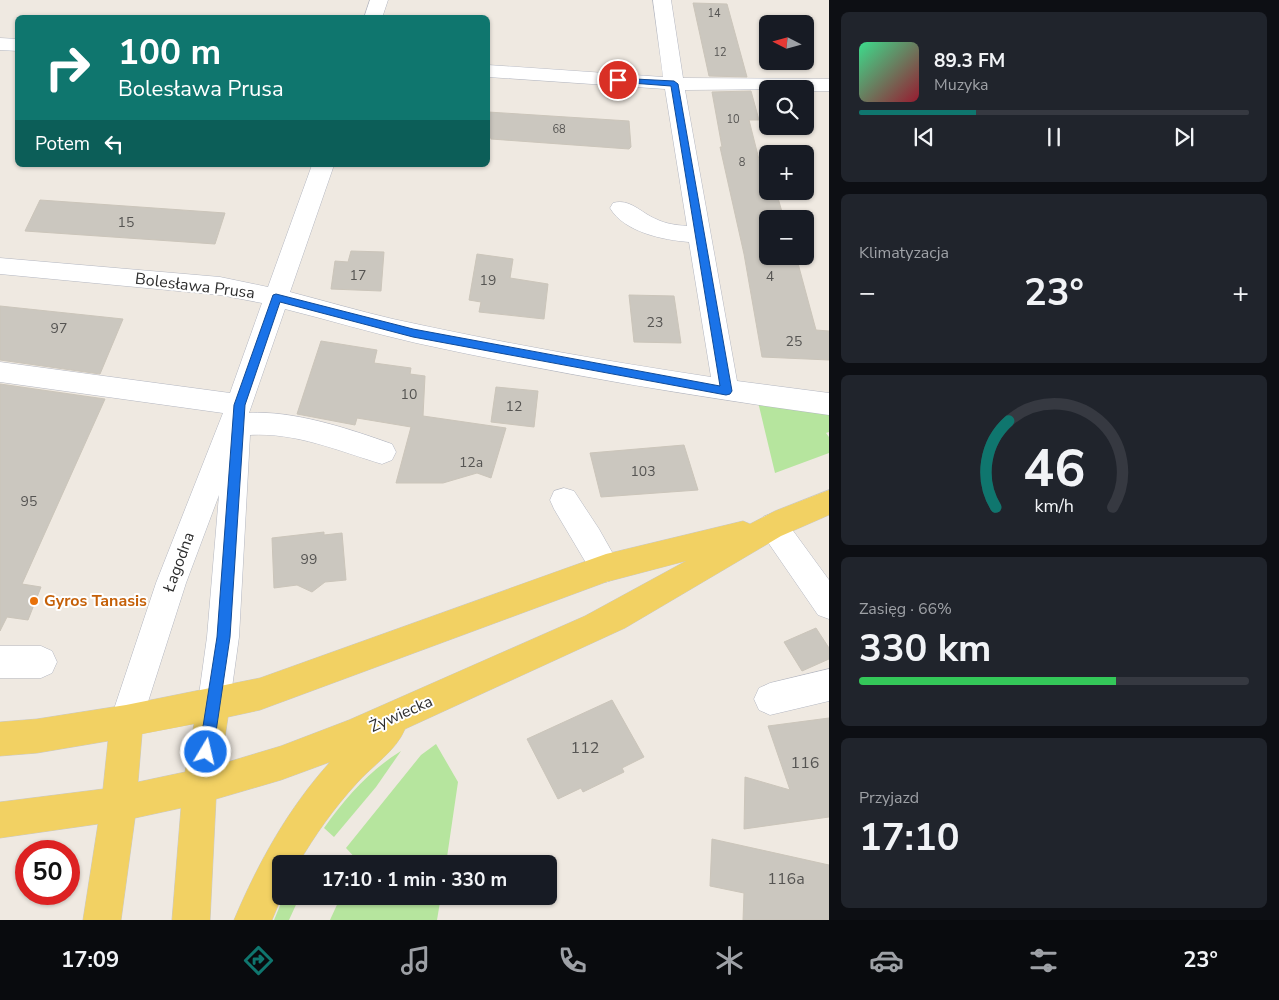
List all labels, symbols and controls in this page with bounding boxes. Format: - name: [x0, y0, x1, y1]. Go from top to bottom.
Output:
- house number: 14: [707, 6, 721, 21]
- north arrow: [759, 15, 814, 70]
- map controls: [759, 15, 814, 265]
- text: 100 m: [118, 29, 221, 76]
- icon: right: [35, 35, 100, 100]
- house number: 12: [713, 45, 727, 60]
- text: 89.3 FM: [934, 48, 1005, 74]
- pin: [597, 59, 639, 101]
- icon: arrive: [604, 66, 632, 94]
- text: Bolesława Prusa: [118, 74, 284, 104]
- text: Muzyka: [934, 74, 989, 96]
- button: search: [759, 80, 814, 135]
- house number: 10: [726, 112, 740, 127]
- house number: 68: [552, 122, 566, 137]
- icon: previous: [910, 123, 938, 151]
- icon: pause: [1040, 123, 1068, 151]
- icon: next: [1170, 123, 1198, 151]
- icon: left: [100, 130, 128, 158]
- text: Potem: [35, 131, 90, 157]
- button: +: [759, 145, 814, 200]
- house number: 8: [739, 155, 746, 170]
- button: −: [759, 210, 814, 265]
- house number: 15: [118, 213, 134, 232]
- text: Klimatyzacja: [859, 242, 949, 264]
- house number: 17: [350, 266, 366, 285]
- house number: 4: [766, 267, 774, 286]
- text: 23°: [1024, 267, 1084, 318]
- street label: Bolesława Prusa: [134, 268, 256, 304]
- house number: 19: [480, 271, 496, 290]
- text: −: [859, 274, 876, 312]
- text: +: [1232, 274, 1249, 312]
- house number: 23: [647, 313, 663, 332]
- house number: 97: [51, 319, 67, 338]
- house number: 25: [786, 332, 802, 351]
- house number: 10: [401, 385, 417, 404]
- house number: 12: [506, 397, 522, 416]
- text: 46: [1023, 433, 1085, 504]
- house number: 12a: [459, 453, 483, 472]
- house number: 103: [630, 462, 656, 481]
- house number: 95: [21, 492, 37, 511]
- text: km/h: [1034, 494, 1074, 518]
- street label: Łagodna: [158, 529, 200, 596]
- house number: 99: [301, 550, 317, 569]
- place label: Gyros Tanasis: [44, 590, 147, 612]
- marker: Gyros Tanasis: [28, 595, 40, 607]
- text: Zasięg · 66%: [859, 598, 952, 620]
- text: 330 km: [859, 623, 991, 674]
- street label: Żywiecka: [366, 690, 436, 738]
- position arrow: [179, 725, 231, 777]
- house number: 112: [571, 737, 599, 759]
- house number: 116: [791, 752, 819, 774]
- text: Przyjazd: [859, 787, 919, 809]
- text: 17:10: [859, 812, 960, 863]
- speed limit sign: 50: [15, 840, 80, 905]
- text: 17:10 · 1 min · 330 m: [322, 867, 507, 893]
- house number: 116a: [767, 868, 805, 890]
- icon: directions: [241, 943, 276, 978]
- icon: music: [398, 943, 433, 978]
- icon: phone: [555, 943, 590, 978]
- icon: climate: [712, 943, 747, 978]
- icon: car: [869, 943, 904, 978]
- icon: filters: [1026, 943, 1061, 978]
- text: 17:09: [61, 945, 119, 975]
- text: 23°: [1183, 945, 1218, 975]

